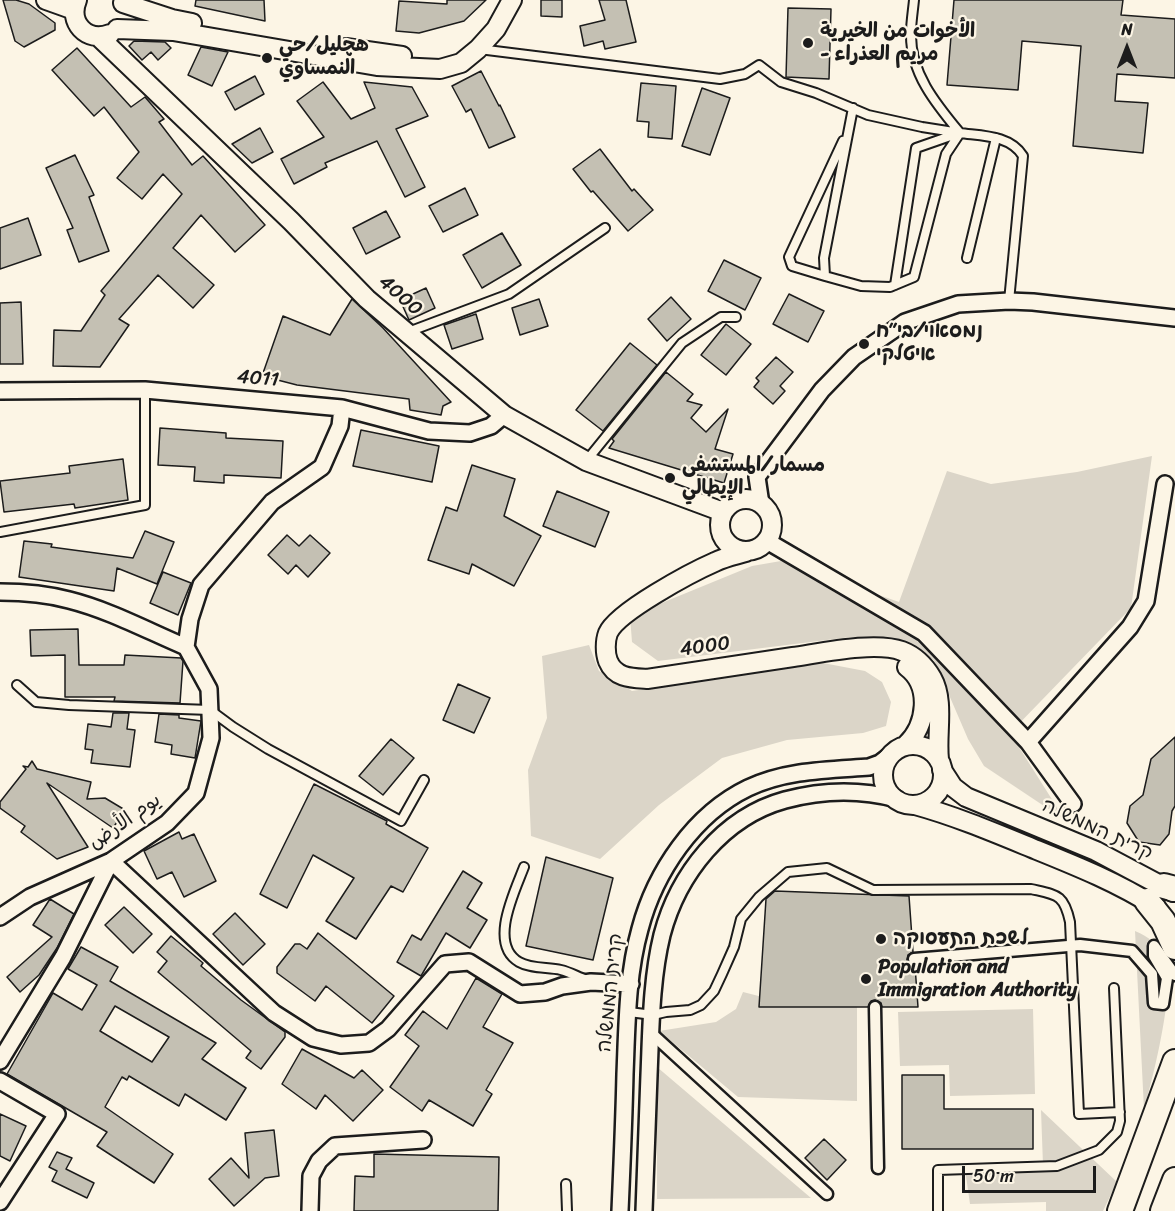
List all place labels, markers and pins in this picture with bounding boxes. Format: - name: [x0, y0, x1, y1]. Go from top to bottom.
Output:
- place label: الأخوات من الخيرية - مريم العذراء: [820, 20, 975, 67]
- place label: هچليل/حي النمساوي: [279, 34, 369, 81]
- marker: الأخوات من الخيرية - مريم العذراء: [801, 36, 815, 50]
- marker: هچليل/حي النمساوي: [260, 51, 274, 65]
- place label: נמסאוי/בי״ח איטלקי: [876, 320, 983, 367]
- marker: נמסאוי/בי״ח איטלקי: [857, 337, 871, 351]
- place label: مسمار/المستشفى الإيطالي: [682, 454, 825, 501]
- marker: مسمار/المستشفى الإيطالي: [663, 471, 677, 485]
- place label: לשכת התעסוקה: [893, 927, 1028, 951]
- marker: לשכת התעסוקה: [874, 932, 888, 946]
- place label: Population and Immigration Authority: [878, 956, 1077, 1003]
- marker: Population and Immigration Authority: [859, 972, 873, 986]

